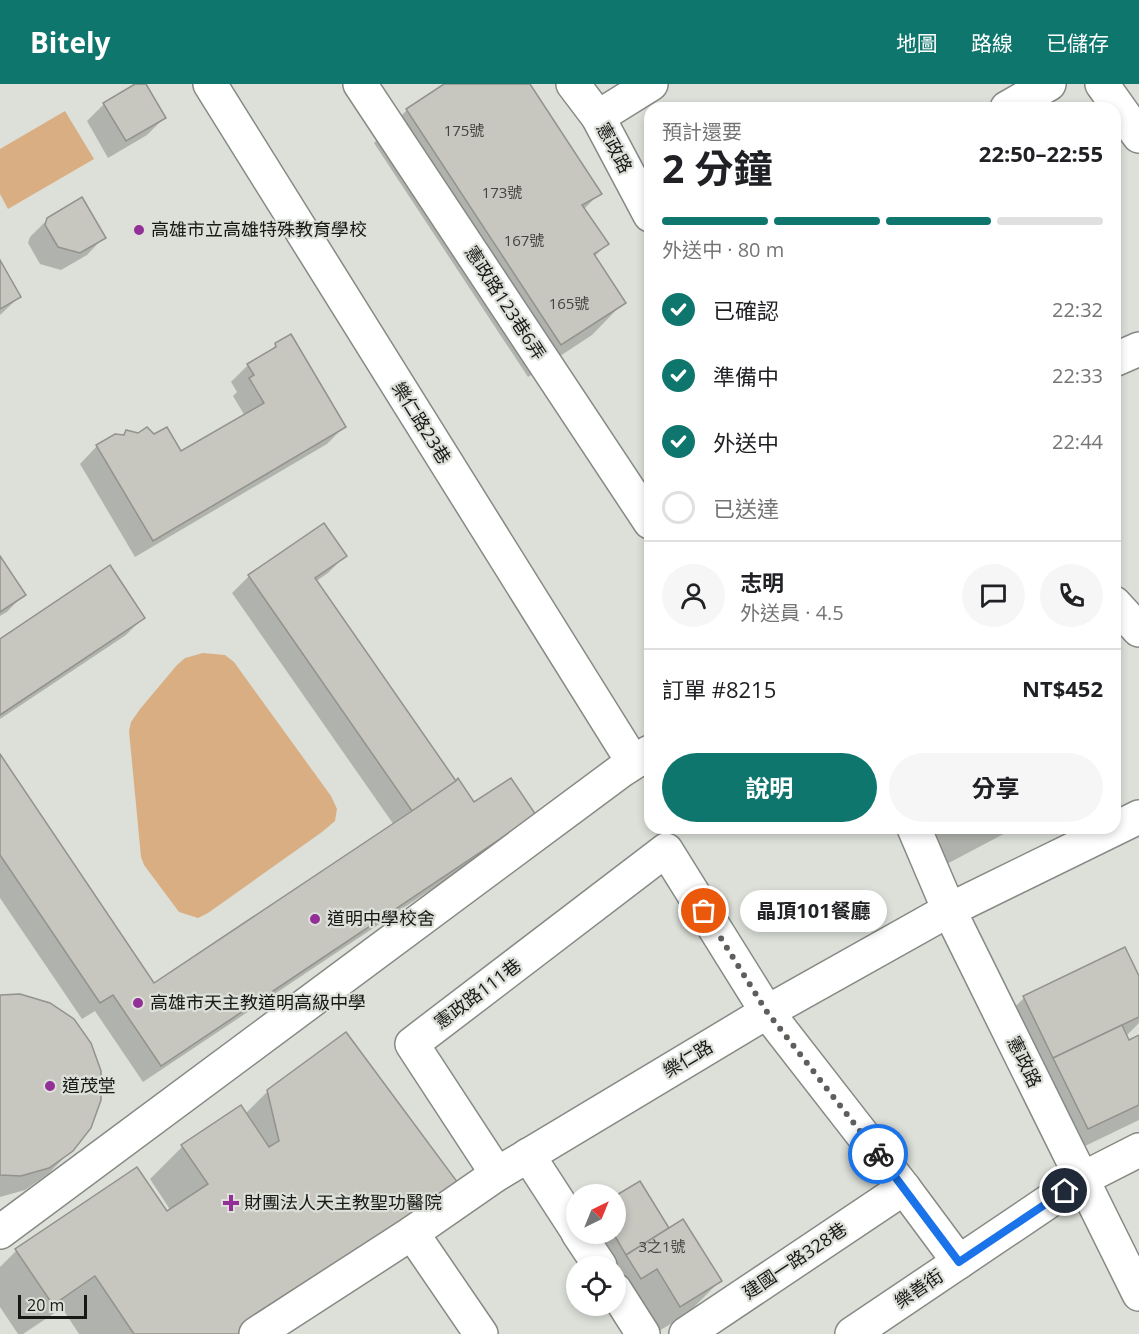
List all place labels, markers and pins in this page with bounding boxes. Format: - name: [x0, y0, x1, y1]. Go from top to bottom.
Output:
- place label: 高雄市立高雄特殊教育學校: [151, 217, 367, 241]
- marker: 高雄市立高雄特殊教育學校: [132, 223, 146, 237]
- pin: [678, 885, 729, 936]
- callout: 晶頂101餐廳: [740, 890, 887, 932]
- place label: 道明中學校舍: [327, 906, 435, 930]
- marker: 道明中學校舍: [308, 912, 322, 926]
- place label: 高雄市天主教道明高級中學: [150, 990, 366, 1014]
- marker: 高雄市天主教道明高級中學: [131, 996, 145, 1010]
- place label: 道茂堂: [62, 1073, 116, 1097]
- marker: 道茂堂: [43, 1079, 57, 1093]
- pin: [1039, 1165, 1090, 1216]
- place label: 財團法人天主教聖功醫院: [244, 1190, 442, 1214]
- marker: 財團法人天主教聖功醫院: [222, 1194, 240, 1212]

